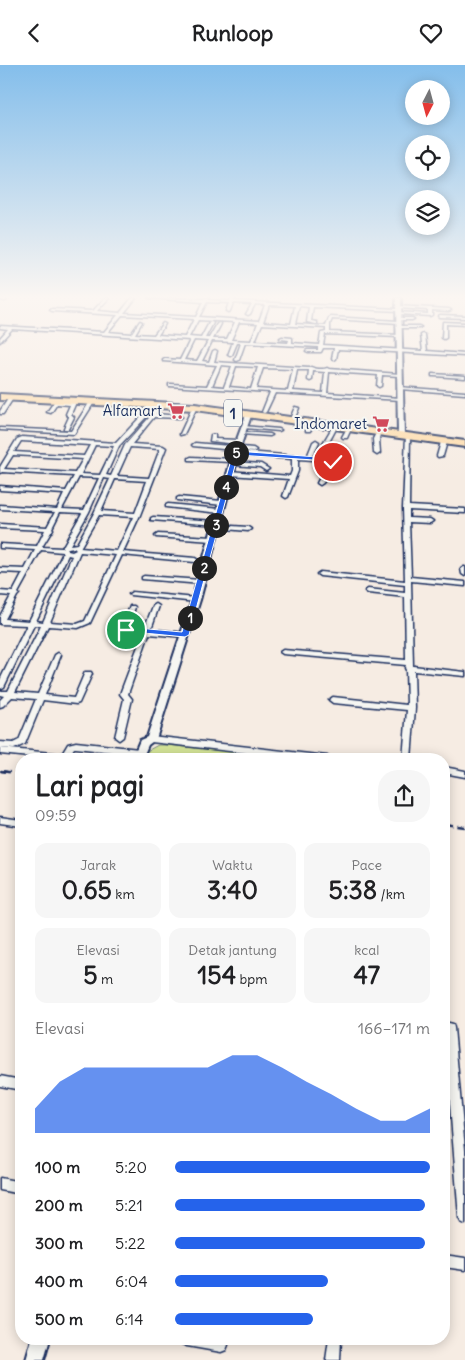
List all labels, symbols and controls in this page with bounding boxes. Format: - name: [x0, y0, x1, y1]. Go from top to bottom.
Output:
- icon: back: [20, 19, 48, 47]
- text: Runloop: [192, 19, 273, 47]
- icon: heart: [417, 19, 445, 47]
- north arrow: [405, 80, 450, 125]
- map controls: [405, 80, 450, 235]
- button: locate: [405, 135, 450, 180]
- button: layers: [405, 190, 450, 235]
- road number: 1: [224, 399, 242, 427]
- place label: Alfamart: [103, 401, 162, 420]
- supermarket icon: Alfamart: [166, 401, 186, 421]
- place label: Indomaret: [294, 414, 367, 433]
- supermarket icon: Indomaret: [371, 414, 391, 434]
- pin: 5: [224, 441, 248, 465]
- pin: [312, 441, 354, 483]
- text: 5: [232, 444, 241, 462]
- icon: check: [319, 448, 347, 476]
- pin: 4: [214, 475, 238, 499]
- text: 4: [222, 478, 231, 496]
- pin: 3: [204, 513, 228, 537]
- text: 3: [213, 516, 220, 534]
- pin: 2: [192, 555, 216, 581]
- text: 2: [201, 559, 208, 577]
- pin: 1: [178, 605, 202, 631]
- pin: [105, 609, 147, 651]
- text: 1: [188, 609, 193, 627]
- icon: arrive: [112, 616, 140, 644]
- text: Lari pagi: [35, 768, 144, 804]
- button: share: [378, 770, 430, 822]
- text: 09:59: [35, 805, 77, 825]
- text: Jarak: [80, 856, 116, 874]
- text: Waktu: [212, 856, 253, 874]
- text: Pace: [352, 856, 382, 874]
- text: 0.65: [62, 874, 112, 906]
- text: 3:40: [207, 874, 258, 906]
- text: 5:38: [329, 874, 377, 906]
- text: km: [112, 885, 135, 903]
- text: /km: [377, 885, 405, 903]
- text: Elevasi: [77, 941, 120, 959]
- text: Detak jantung: [188, 941, 277, 959]
- text: kcal: [354, 941, 379, 959]
- text: 5: [83, 959, 98, 991]
- text: 154: [197, 959, 236, 991]
- text: 47: [354, 959, 380, 991]
- text: m: [98, 970, 113, 988]
- text: bpm: [236, 970, 268, 988]
- text: Elevasi: [35, 1018, 84, 1038]
- text: 166–171 m: [358, 1018, 430, 1038]
- text: 100 m: [35, 1157, 80, 1177]
- text: 5:20: [115, 1157, 147, 1177]
- text: 200 m: [35, 1195, 83, 1215]
- text: 5:21: [115, 1195, 143, 1215]
- text: 300 m: [35, 1233, 83, 1253]
- text: 5:22: [115, 1233, 145, 1253]
- text: 400 m: [35, 1271, 83, 1291]
- text: 6:04: [115, 1271, 148, 1291]
- text: 500 m: [35, 1309, 83, 1329]
- text: 6:14: [115, 1309, 143, 1329]

